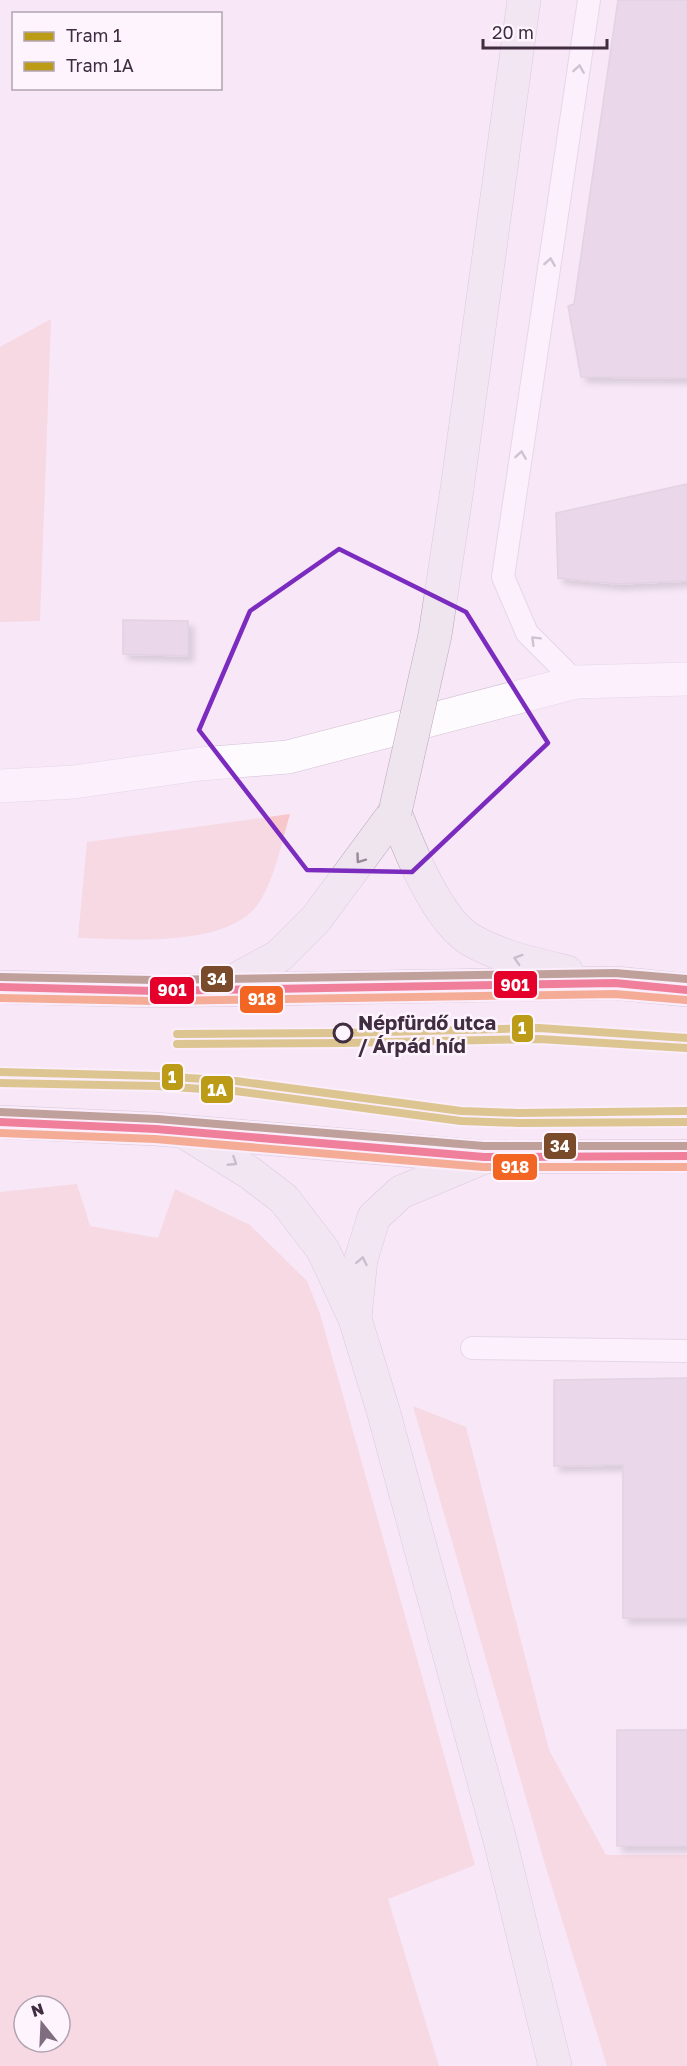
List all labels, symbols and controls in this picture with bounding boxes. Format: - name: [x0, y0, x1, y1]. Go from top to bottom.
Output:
- legend: [12, 12, 222, 90]
- scale bar: [483, 12, 608, 50]
- text: 20 m: [492, 21, 534, 43]
- text: Tram 1: [66, 24, 122, 46]
- text: Tram 1A: [66, 54, 134, 76]
- one-way arrow: [572, 65, 584, 74]
- one-way arrow: [543, 257, 555, 267]
- one-way arrow: [514, 450, 527, 460]
- one-way arrow: [531, 637, 542, 648]
- one-way arrow: [356, 853, 367, 864]
- one-way arrow: [513, 954, 524, 967]
- line badge: 34: [200, 965, 234, 993]
- text: 34: [207, 969, 227, 989]
- line badge: 901: [493, 970, 538, 999]
- text: 901: [501, 975, 529, 995]
- line badge: 901: [149, 976, 195, 1005]
- text: 901: [158, 980, 186, 1000]
- line badge: 918: [239, 985, 284, 1014]
- text: 918: [248, 989, 276, 1009]
- place label: Népfürdő utca / Árpád híd: [358, 1010, 496, 1057]
- line badge: 1: [511, 1014, 534, 1043]
- text: 1: [518, 1018, 526, 1038]
- marker: Népfürdő utca / Árpád híd: [333, 1023, 353, 1043]
- line badge: 1: [161, 1063, 184, 1091]
- text: 1: [168, 1067, 176, 1087]
- line badge: 1A: [200, 1075, 234, 1104]
- text: 1A: [207, 1080, 227, 1100]
- line badge: 34: [543, 1132, 577, 1160]
- text: 34: [550, 1136, 570, 1156]
- line badge: 918: [492, 1153, 538, 1181]
- one-way arrow: [226, 1155, 237, 1166]
- text: 918: [501, 1157, 529, 1177]
- one-way arrow: [355, 1256, 368, 1266]
- north arrow: [12, 1994, 72, 2054]
- text: N: [28, 1998, 46, 2021]

